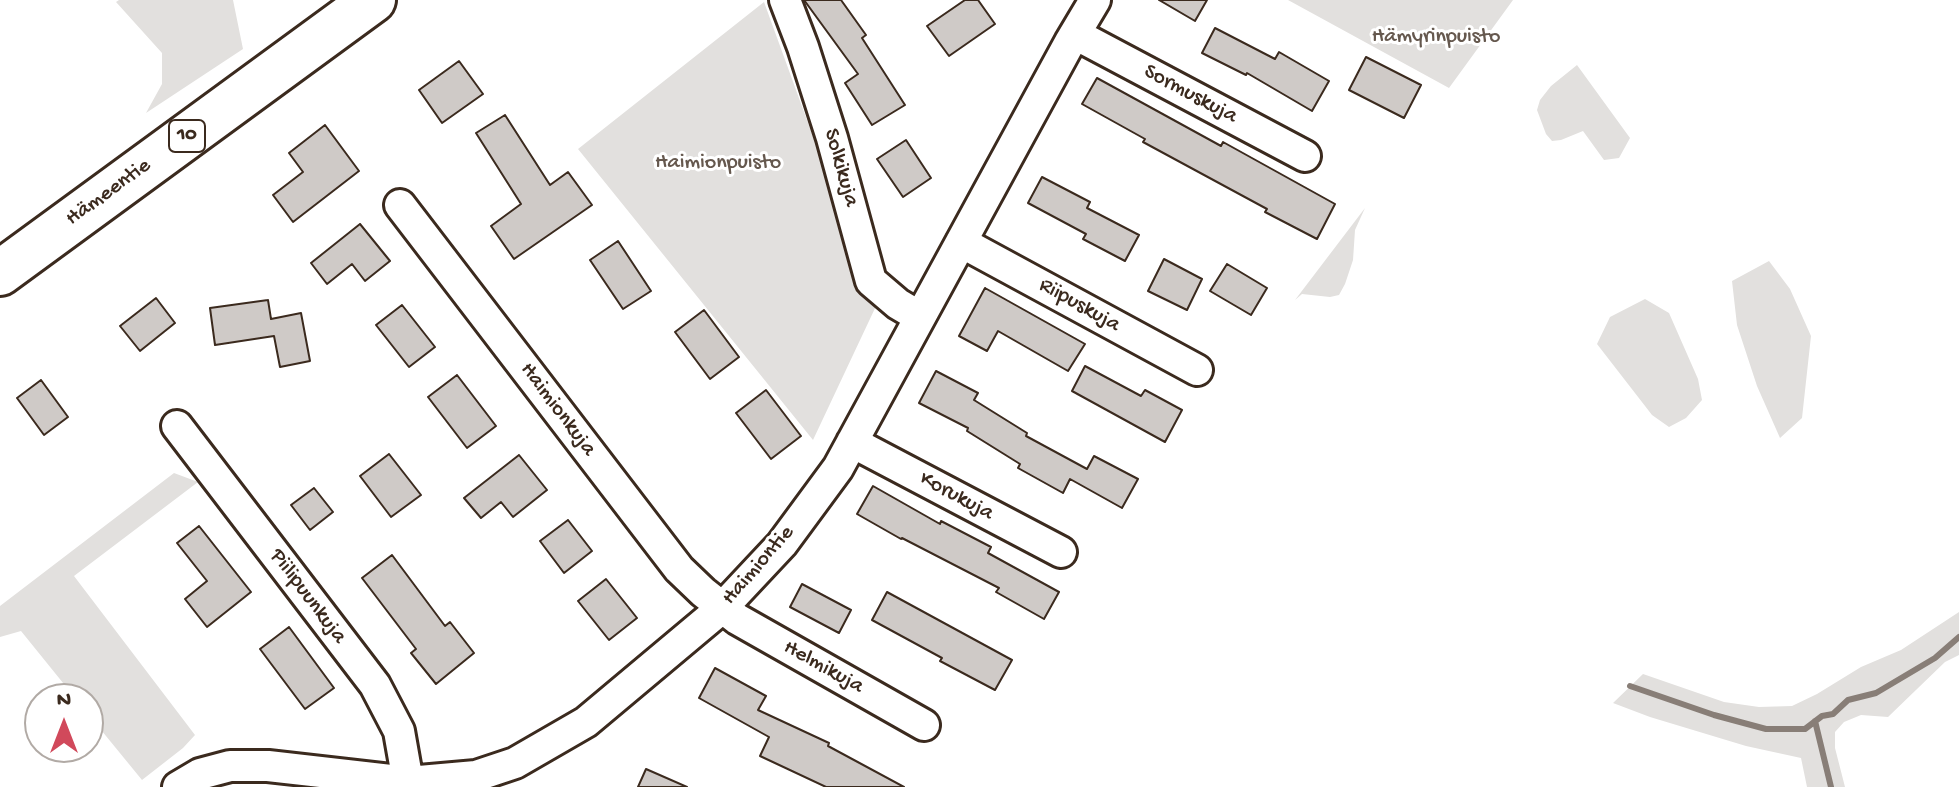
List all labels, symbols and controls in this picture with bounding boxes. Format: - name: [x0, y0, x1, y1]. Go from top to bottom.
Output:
- park label: Hämyrinpuisto: [1372, 25, 1500, 51]
- street label: Sormuskuja: [1139, 59, 1241, 131]
- road number: 10: [169, 120, 205, 152]
- street label: Solkikuja: [816, 126, 864, 210]
- park label: Haimionpuisto: [655, 151, 781, 177]
- street label: Hämeentie: [61, 153, 157, 233]
- street label: Riipuskuja: [1034, 273, 1124, 339]
- street label: Haimionkuja: [513, 358, 601, 462]
- street label: Korukuja: [914, 466, 998, 528]
- street label: Haimiontie: [717, 521, 801, 611]
- street label: Piilipuunkuja: [263, 544, 351, 650]
- street label: Helmikuja: [778, 635, 868, 701]
- north arrow: [24, 683, 104, 763]
- text: N: [57, 688, 71, 714]

